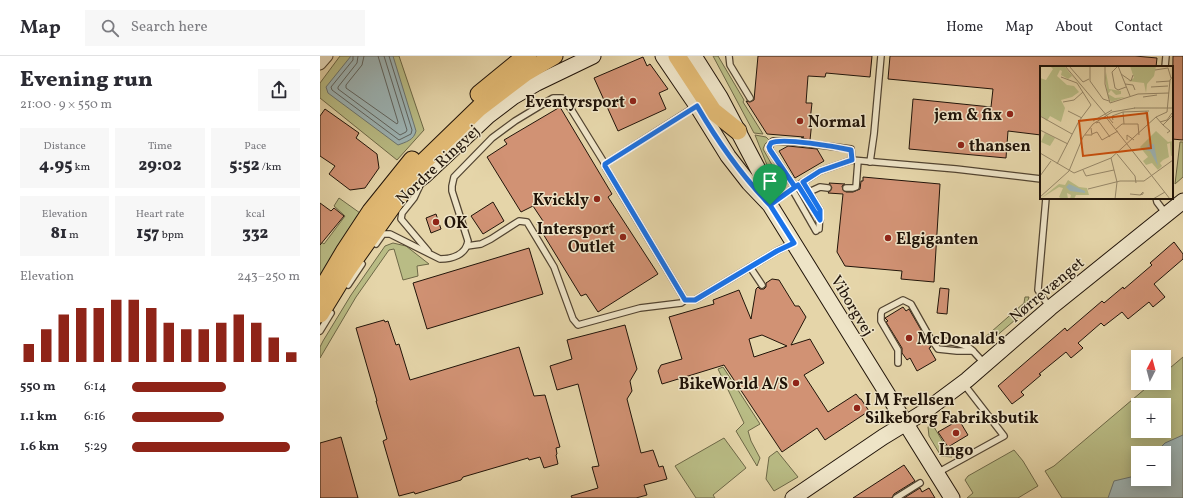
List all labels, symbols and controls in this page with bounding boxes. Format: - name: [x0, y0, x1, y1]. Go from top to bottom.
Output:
- search box: [85, 10, 365, 46]
- text: Map: [20, 15, 61, 41]
- icon: search: [99, 17, 121, 39]
- text: Search here: [131, 17, 208, 38]
- text: Home: [946, 18, 983, 37]
- text: Map: [1005, 18, 1033, 37]
- text: About: [1055, 18, 1093, 37]
- text: Contact: [1115, 18, 1163, 37]
- text: Evening run: [20, 65, 153, 96]
- inset map: [1040, 66, 1173, 199]
- button: share: [258, 69, 300, 111]
- place label: Eventyrsport: [525, 92, 625, 114]
- text: 21:00 · 9 × 550 m: [20, 96, 112, 114]
- marker: Eventyrsport: [628, 96, 638, 106]
- place label: jem & fix: [934, 105, 1002, 127]
- marker: jem & fix: [1005, 109, 1015, 119]
- place label: Normal: [808, 112, 866, 134]
- marker: Normal: [795, 116, 805, 126]
- street label: Nordre Ringvej: [392, 121, 485, 210]
- place label: thansen: [969, 136, 1031, 158]
- text: Distance: [44, 139, 86, 154]
- text: Time: [148, 139, 172, 154]
- text: Pace: [244, 139, 266, 154]
- marker: thansen: [956, 140, 966, 150]
- text: 4.95: [39, 154, 72, 177]
- text: 29:02: [139, 154, 181, 177]
- text: 5:52: [229, 154, 259, 177]
- text: km: [72, 160, 90, 175]
- text: /km: [259, 160, 281, 175]
- pin: [753, 164, 787, 205]
- icon: arrive: [759, 170, 781, 192]
- place label: Kvickly: [533, 190, 589, 212]
- marker: Kvickly: [592, 194, 602, 204]
- text: Elevation: [42, 207, 88, 222]
- text: Heart rate: [136, 207, 184, 222]
- text: kcal: [246, 207, 265, 222]
- place label: OK: [444, 213, 468, 235]
- marker: OK: [431, 217, 441, 227]
- place label: Intersport Outlet: [537, 219, 615, 259]
- text: 81: [50, 222, 67, 245]
- text: 157: [136, 222, 159, 245]
- text: 332: [242, 222, 268, 245]
- text: m: [67, 228, 79, 243]
- text: bpm: [159, 228, 184, 243]
- place label: Elgiganten: [896, 229, 979, 251]
- marker: Intersport Outlet: [618, 232, 628, 242]
- marker: Elgiganten: [883, 233, 893, 243]
- street label: Nørrevænget: [1005, 252, 1090, 328]
- text: Elevation: [20, 268, 74, 286]
- text: 243–250 m: [237, 268, 300, 286]
- street label: Viborgvej: [824, 271, 878, 341]
- place label: McDonald's: [917, 329, 1005, 351]
- marker: McDonald's: [904, 333, 914, 343]
- north arrow: [1131, 350, 1171, 390]
- map controls: [1131, 350, 1171, 486]
- place label: BikeWorld A/S: [679, 374, 788, 396]
- text: 550 m: [20, 378, 56, 396]
- text: 6:14: [84, 378, 106, 396]
- marker: BikeWorld A/S: [791, 378, 801, 388]
- place label: I M Frellsen Silkeborg Fabriksbutik: [865, 390, 1039, 430]
- button: +: [1131, 398, 1171, 438]
- marker: I M Frellsen Silkeborg Fabriksbutik: [852, 403, 862, 413]
- text: 1.1 km: [20, 408, 57, 426]
- text: 6:16: [84, 408, 105, 426]
- marker: Ingo: [951, 428, 961, 438]
- text: 1.6 km: [20, 438, 59, 456]
- text: 5:29: [84, 438, 107, 456]
- place label: Ingo: [939, 440, 973, 462]
- button: −: [1131, 446, 1171, 486]

